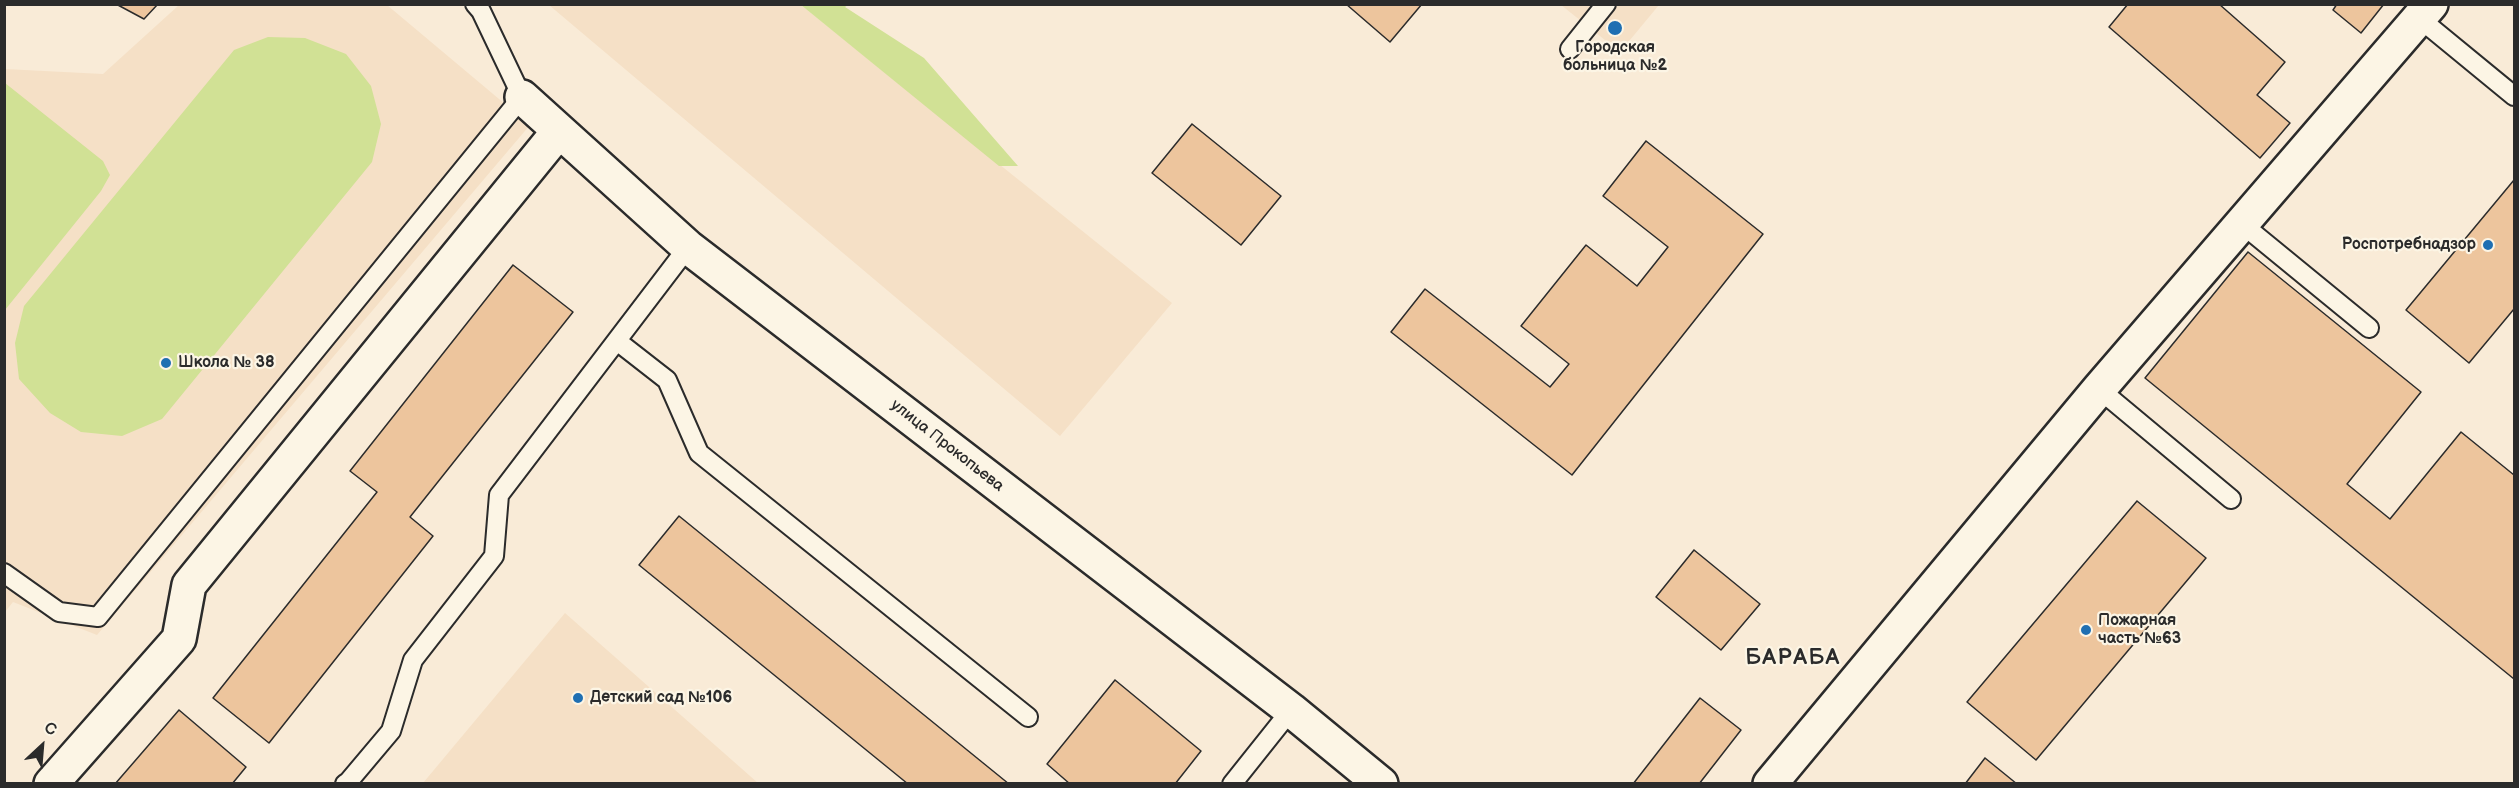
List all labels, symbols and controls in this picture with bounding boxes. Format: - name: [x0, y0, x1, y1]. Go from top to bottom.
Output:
- marker: Городская больница №2: [1606, 19, 1624, 37]
- place label: Городская больница №2: [1563, 38, 1667, 76]
- place label: Роспотребнадзор: [2342, 235, 2476, 255]
- marker: Роспотребнадзор: [2481, 238, 2495, 252]
- place label: Школа № 38: [178, 353, 275, 373]
- marker: Школа № 38: [159, 356, 173, 370]
- street label: улица Прокопьева: [887, 396, 1007, 496]
- place label: Пожарная часть №63: [2098, 611, 2181, 649]
- marker: Пожарная часть №63: [2079, 623, 2093, 637]
- district label: БАРАБА: [1745, 645, 1841, 671]
- place label: Детский сад №106: [590, 688, 732, 708]
- marker: Детский сад №106: [571, 691, 585, 705]
- north arrow: [12, 716, 72, 776]
- text: С: [41, 718, 59, 740]

